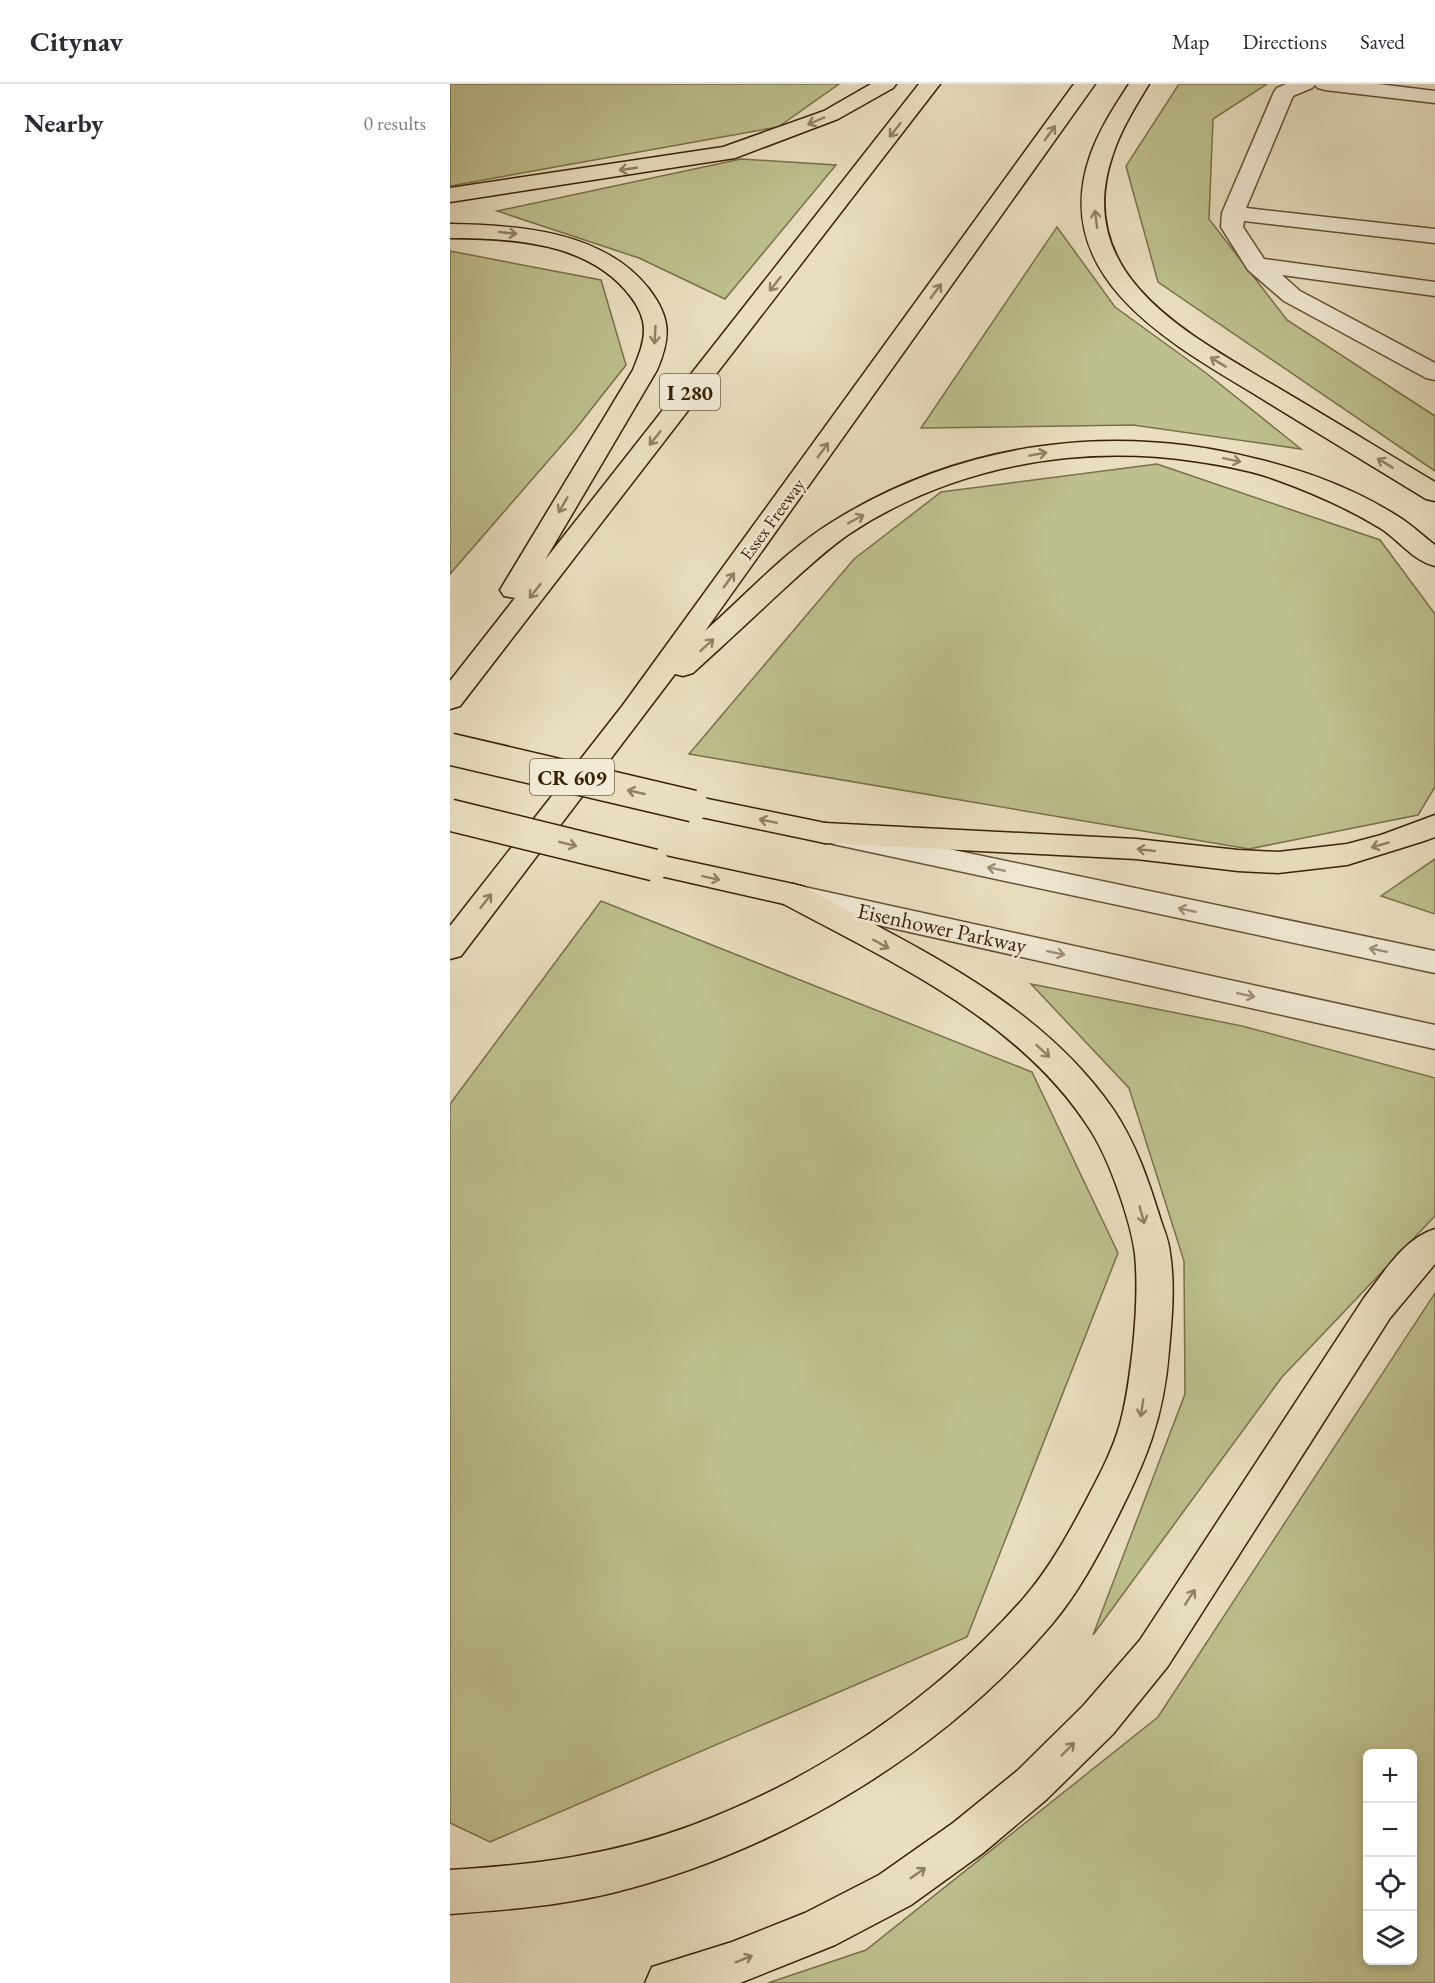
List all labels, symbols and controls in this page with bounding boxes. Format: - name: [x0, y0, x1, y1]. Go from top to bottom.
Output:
- text: Citynav: [30, 23, 123, 59]
- text: Map: [1172, 28, 1209, 55]
- text: Directions: [1242, 28, 1327, 55]
- text: Saved: [1360, 28, 1405, 55]
- text: Nearby: [24, 106, 104, 140]
- text: 0 results: [363, 110, 426, 136]
- one-way arrow: [807, 116, 826, 127]
- one-way arrow: [888, 122, 901, 138]
- one-way arrow: [1044, 125, 1056, 141]
- one-way arrow: [618, 164, 638, 175]
- one-way arrow: [1091, 210, 1102, 230]
- one-way arrow: [498, 228, 518, 239]
- one-way arrow: [768, 276, 781, 292]
- one-way arrow: [930, 284, 942, 300]
- one-way arrow: [649, 325, 660, 344]
- one-way arrow: [1210, 355, 1227, 367]
- road number: I 280: [660, 374, 720, 410]
- one-way arrow: [648, 429, 661, 445]
- one-way arrow: [816, 442, 829, 458]
- one-way arrow: [1028, 448, 1048, 459]
- one-way arrow: [1222, 454, 1241, 466]
- one-way arrow: [1377, 457, 1394, 469]
- street label: Essex Freeway: [735, 473, 810, 565]
- one-way arrow: [557, 496, 569, 513]
- one-way arrow: [847, 513, 865, 525]
- one-way arrow: [722, 573, 735, 589]
- one-way arrow: [528, 583, 541, 599]
- one-way arrow: [699, 638, 714, 652]
- road number: CR 609: [530, 759, 614, 795]
- one-way arrow: [627, 786, 646, 798]
- one-way arrow: [758, 815, 778, 826]
- one-way arrow: [558, 839, 577, 851]
- one-way arrow: [1371, 840, 1390, 852]
- one-way arrow: [1136, 844, 1156, 855]
- one-way arrow: [987, 863, 1006, 874]
- one-way arrow: [702, 872, 721, 884]
- one-way arrow: [479, 894, 492, 910]
- street label: Eisenhower Parkway: [855, 896, 1030, 960]
- one-way arrow: [1178, 903, 1197, 915]
- one-way arrow: [872, 938, 889, 950]
- one-way arrow: [1368, 944, 1388, 955]
- one-way arrow: [1045, 948, 1065, 959]
- one-way arrow: [1236, 990, 1255, 1001]
- one-way arrow: [1035, 1044, 1050, 1058]
- one-way arrow: [1137, 1205, 1149, 1224]
- one-way arrow: [1137, 1398, 1148, 1418]
- one-way arrow: [1183, 1589, 1196, 1606]
- one-way arrow: [1061, 1742, 1075, 1757]
- map controls: [1363, 1749, 1417, 1965]
- button: +: [1363, 1749, 1417, 1803]
- button: −: [1363, 1803, 1417, 1857]
- button: locate: [1363, 1857, 1417, 1911]
- one-way arrow: [909, 1867, 926, 1879]
- button: layers: [1363, 1911, 1417, 1965]
- one-way arrow: [734, 1953, 752, 1964]

